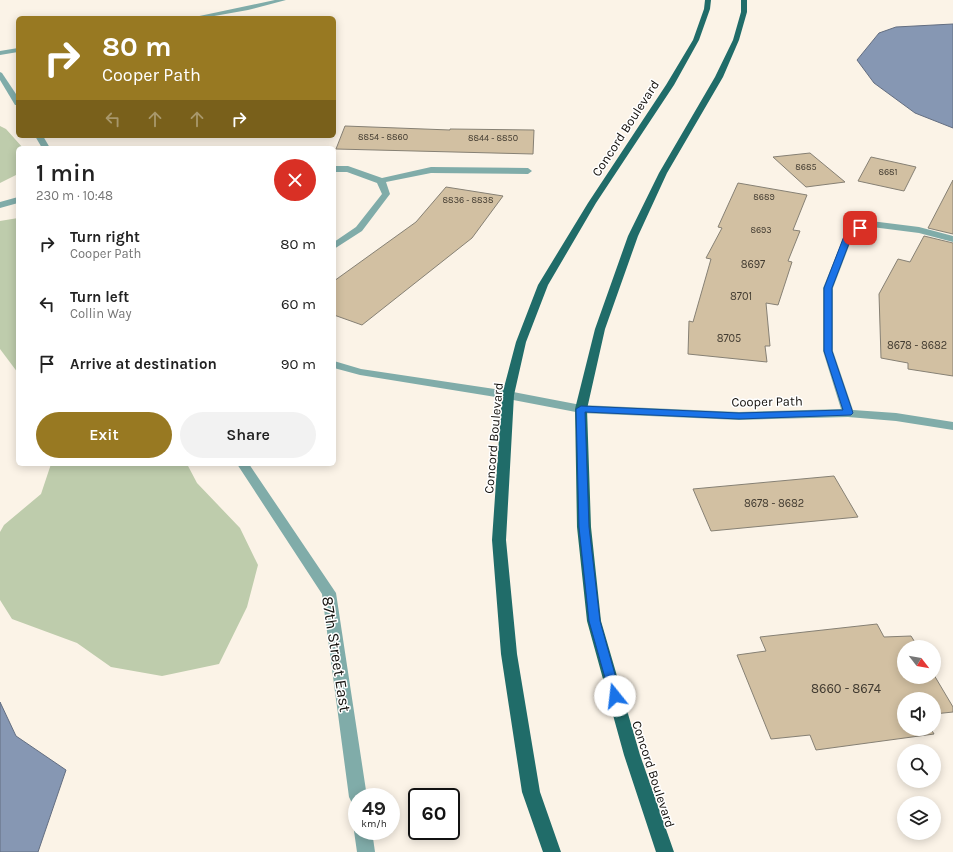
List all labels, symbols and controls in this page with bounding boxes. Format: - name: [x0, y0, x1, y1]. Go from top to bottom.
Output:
- text: 80 m: [102, 30, 171, 63]
- icon: right: [36, 32, 88, 84]
- text: Cooper Path: [102, 64, 201, 86]
- street label: Concord Boulevard: [589, 77, 662, 179]
- icon: left: [102, 108, 124, 130]
- icon: ahead: [144, 108, 166, 130]
- icon: ahead: [186, 108, 208, 130]
- icon: right: [228, 108, 250, 130]
- house number: 8854 - 8860: [358, 132, 408, 142]
- house number: 8844 - 8850: [468, 133, 518, 143]
- text: 1 min: [36, 159, 96, 187]
- button: close: [274, 159, 316, 201]
- house number: 8685: [795, 162, 817, 172]
- house number: 8681: [878, 167, 898, 177]
- text: 230 m · 10:48: [36, 188, 113, 203]
- house number: 8689: [753, 192, 775, 202]
- house number: 8836 - 8838: [443, 195, 494, 205]
- pin: [843, 211, 877, 245]
- icon: arrive: [849, 217, 871, 239]
- house number: 8693: [750, 225, 772, 235]
- text: Turn right: [70, 228, 140, 246]
- icon: right: [36, 233, 58, 255]
- text: 80 m: [280, 235, 316, 253]
- text: Cooper Path: [70, 246, 141, 261]
- house number: 8697: [741, 258, 765, 271]
- text: Turn left: [70, 288, 129, 306]
- house number: 8701: [730, 290, 752, 303]
- icon: left: [36, 293, 58, 315]
- text: 60 m: [281, 295, 316, 313]
- text: Collin Way: [70, 306, 132, 321]
- house number: 8705: [717, 332, 741, 345]
- house number: 8678 - 8682: [887, 339, 947, 352]
- icon: arrive: [36, 353, 58, 375]
- text: Arrive at destination: [70, 355, 217, 373]
- text: 90 m: [281, 355, 316, 373]
- street label: Concord Boulevard: [481, 382, 506, 494]
- street label: Cooper Path: [731, 393, 803, 410]
- button: Exit: [36, 412, 172, 458]
- button: Share: [180, 412, 316, 458]
- house number: 8678 - 8682: [744, 497, 804, 510]
- street label: 87th Street East: [318, 595, 355, 713]
- north arrow: [897, 640, 941, 684]
- map controls: [897, 640, 941, 840]
- position arrow: [594, 675, 636, 717]
- house number: 8660 - 8674: [811, 681, 881, 696]
- button: sound: [897, 692, 941, 736]
- street label: Concord Boulevard: [629, 719, 678, 830]
- button: search: [897, 744, 941, 788]
- speed limit sign: 60: [408, 788, 460, 840]
- button: layers: [897, 796, 941, 840]
- text: 49: [362, 797, 386, 820]
- text: km/h: [361, 818, 387, 830]

